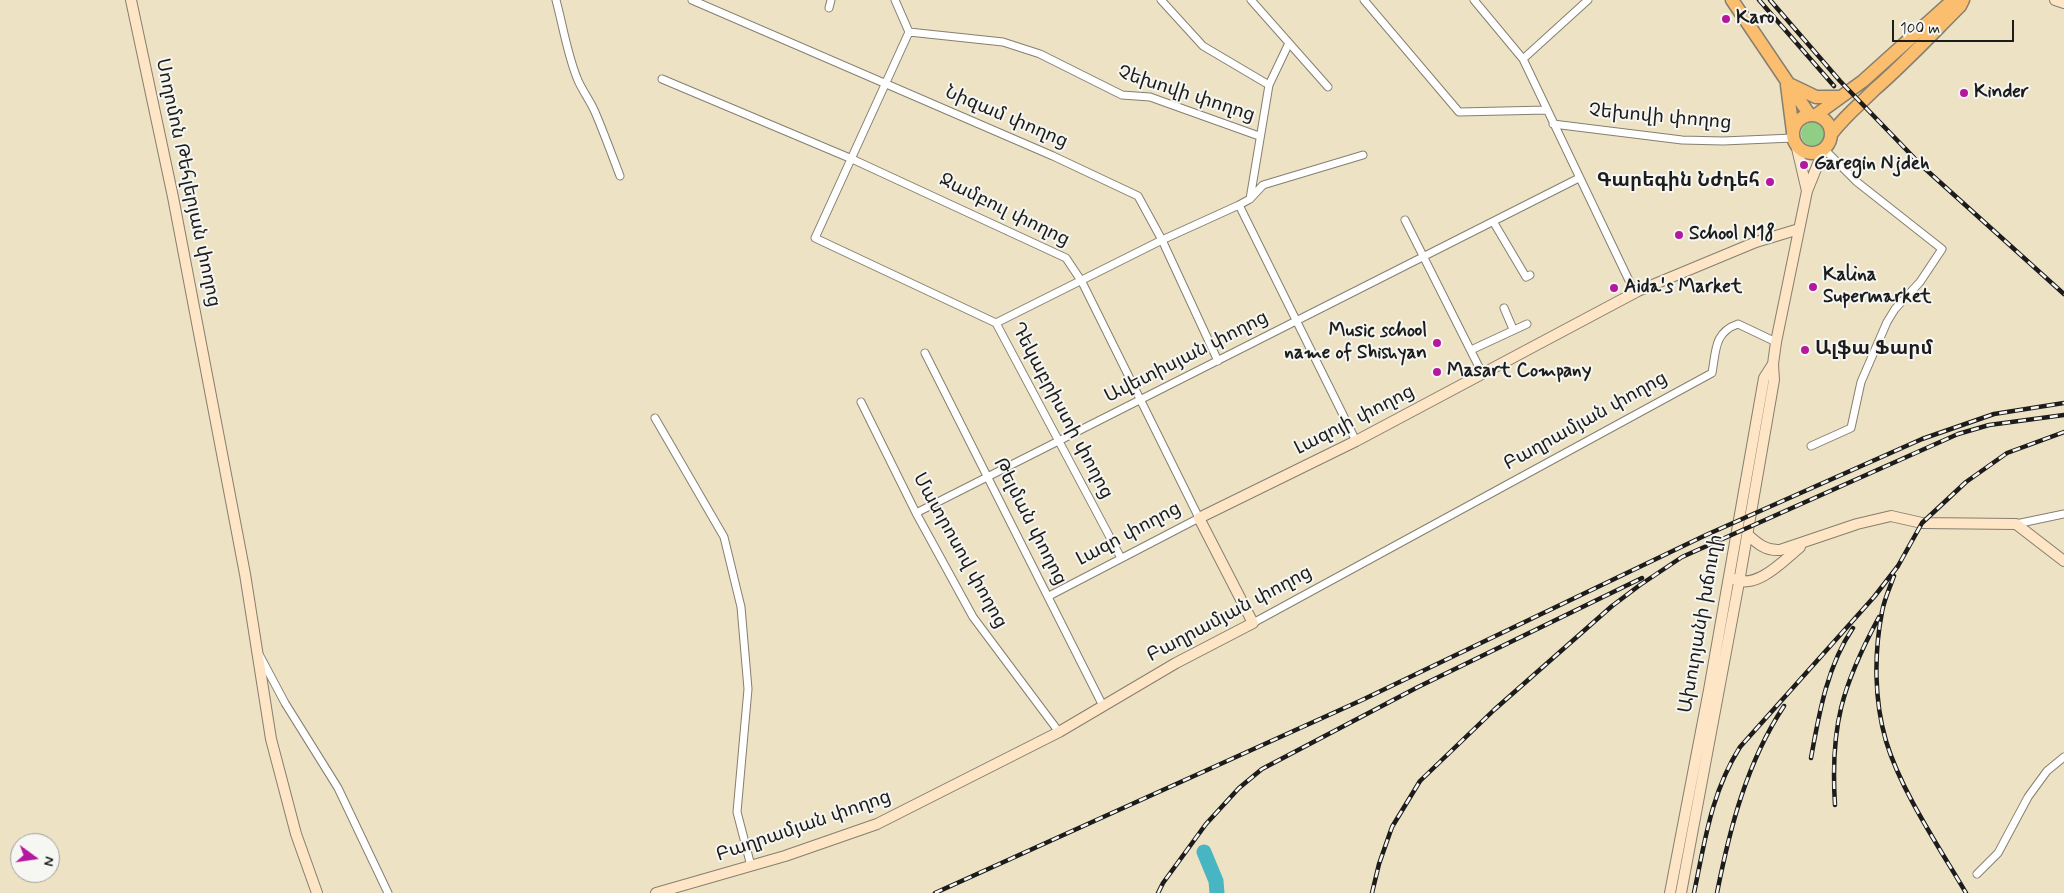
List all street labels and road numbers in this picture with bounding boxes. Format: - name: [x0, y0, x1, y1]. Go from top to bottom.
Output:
- street label: Սողոմոն Թեհլերյան փողոց: [149, 57, 225, 309]
- street label: Չեխովի փողոց: [1114, 62, 1258, 128]
- street label: Նիզամ փողոց: [941, 82, 1071, 154]
- street label: Չեխովի փողոց: [1588, 100, 1732, 136]
- street label: Ջամբուլ փողոց: [935, 170, 1073, 252]
- street label: Ավետիսյան փողոց: [1101, 307, 1273, 409]
- street label: Դեկաբրիստի փողոց: [1005, 319, 1117, 503]
- street label: Բաղրամյան փողոց: [1500, 368, 1672, 476]
- street label: Լազոյի փողոց: [1291, 381, 1419, 461]
- street label: Թելման փողոց: [987, 455, 1071, 589]
- street label: Մատրոսով փողոց: [907, 469, 1011, 633]
- street label: Լազո փողոց: [1073, 498, 1185, 572]
- street label: Ախուրյանի խճուղի: [1675, 533, 1729, 715]
- street label: Բաղրամյան փողոց: [1144, 562, 1316, 668]
- street label: Բաղրամյան փողոց: [714, 786, 894, 868]

